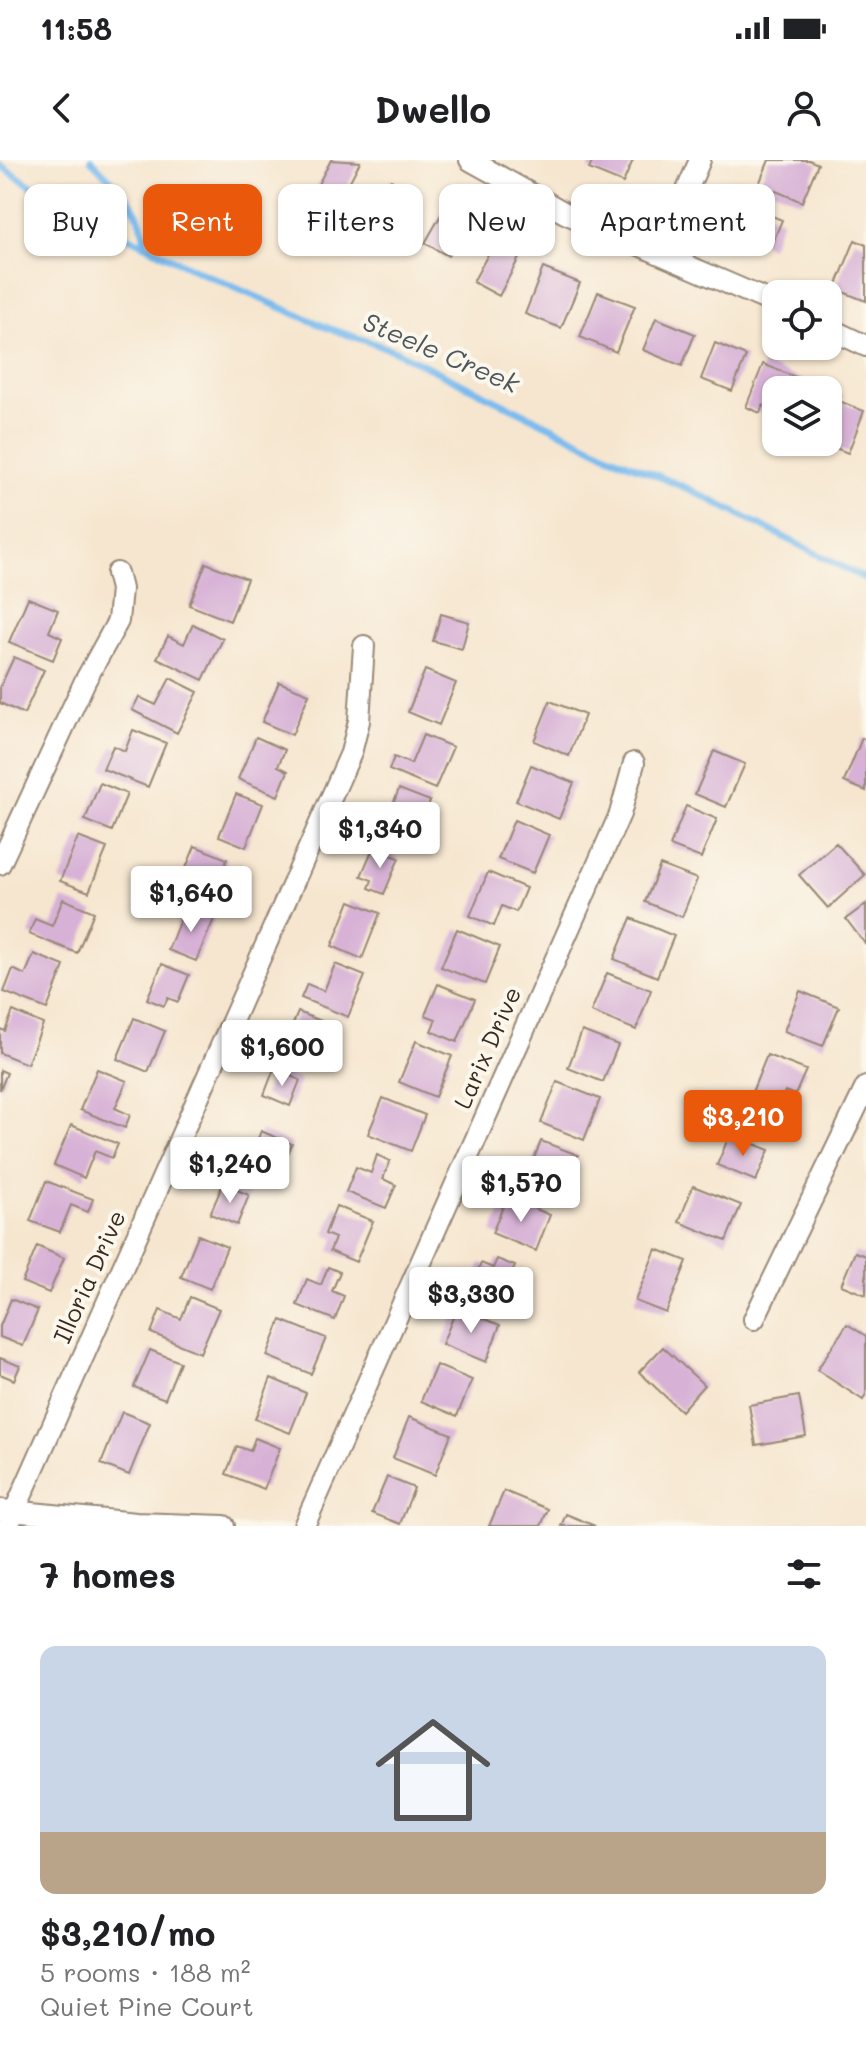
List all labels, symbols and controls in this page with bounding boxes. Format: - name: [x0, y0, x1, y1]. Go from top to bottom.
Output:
- text: 11:58: [40, 8, 112, 48]
- text: Dwello: [375, 85, 491, 132]
- icon: back: [40, 86, 84, 130]
- icon: person: [782, 86, 826, 130]
- chip: Buy: [24, 184, 127, 256]
- chip: Rent: [143, 184, 262, 256]
- chip: Filters: [278, 184, 423, 256]
- chip: New: [439, 184, 555, 256]
- chip: Apartment: [571, 184, 775, 256]
- map controls: [762, 280, 842, 456]
- button: locate: [762, 280, 842, 360]
- water label: Steele Creek: [358, 304, 526, 401]
- button: layers: [762, 376, 842, 456]
- pin: $1,340: [315, 802, 445, 870]
- text: $1,340: [338, 811, 422, 845]
- pin: $1,640: [126, 866, 256, 934]
- text: $1,640: [149, 875, 233, 909]
- street label: Larix Drive: [446, 982, 527, 1113]
- pin: $1,600: [217, 1020, 347, 1088]
- text: $1,600: [240, 1029, 324, 1063]
- pin: $3,210: [678, 1090, 808, 1158]
- text: $3,210: [702, 1099, 784, 1133]
- pin: $1,240: [165, 1137, 295, 1205]
- text: $1,240: [188, 1146, 272, 1180]
- pin: $1,570: [456, 1156, 586, 1224]
- text: $1,570: [480, 1165, 562, 1199]
- street label: Illoria Drive: [46, 1205, 132, 1348]
- pin: $3,330: [406, 1267, 536, 1335]
- text: $3,330: [427, 1276, 515, 1310]
- text: 7 homes: [40, 1552, 176, 1597]
- icon: filters: [782, 1552, 826, 1596]
- icon: home: [361, 1698, 505, 1842]
- text: $3,210/mo: [40, 1910, 215, 1955]
- text: 5 rooms · 188 m²: [40, 1955, 251, 1989]
- text: Quiet Pine Court: [40, 1989, 254, 2023]

